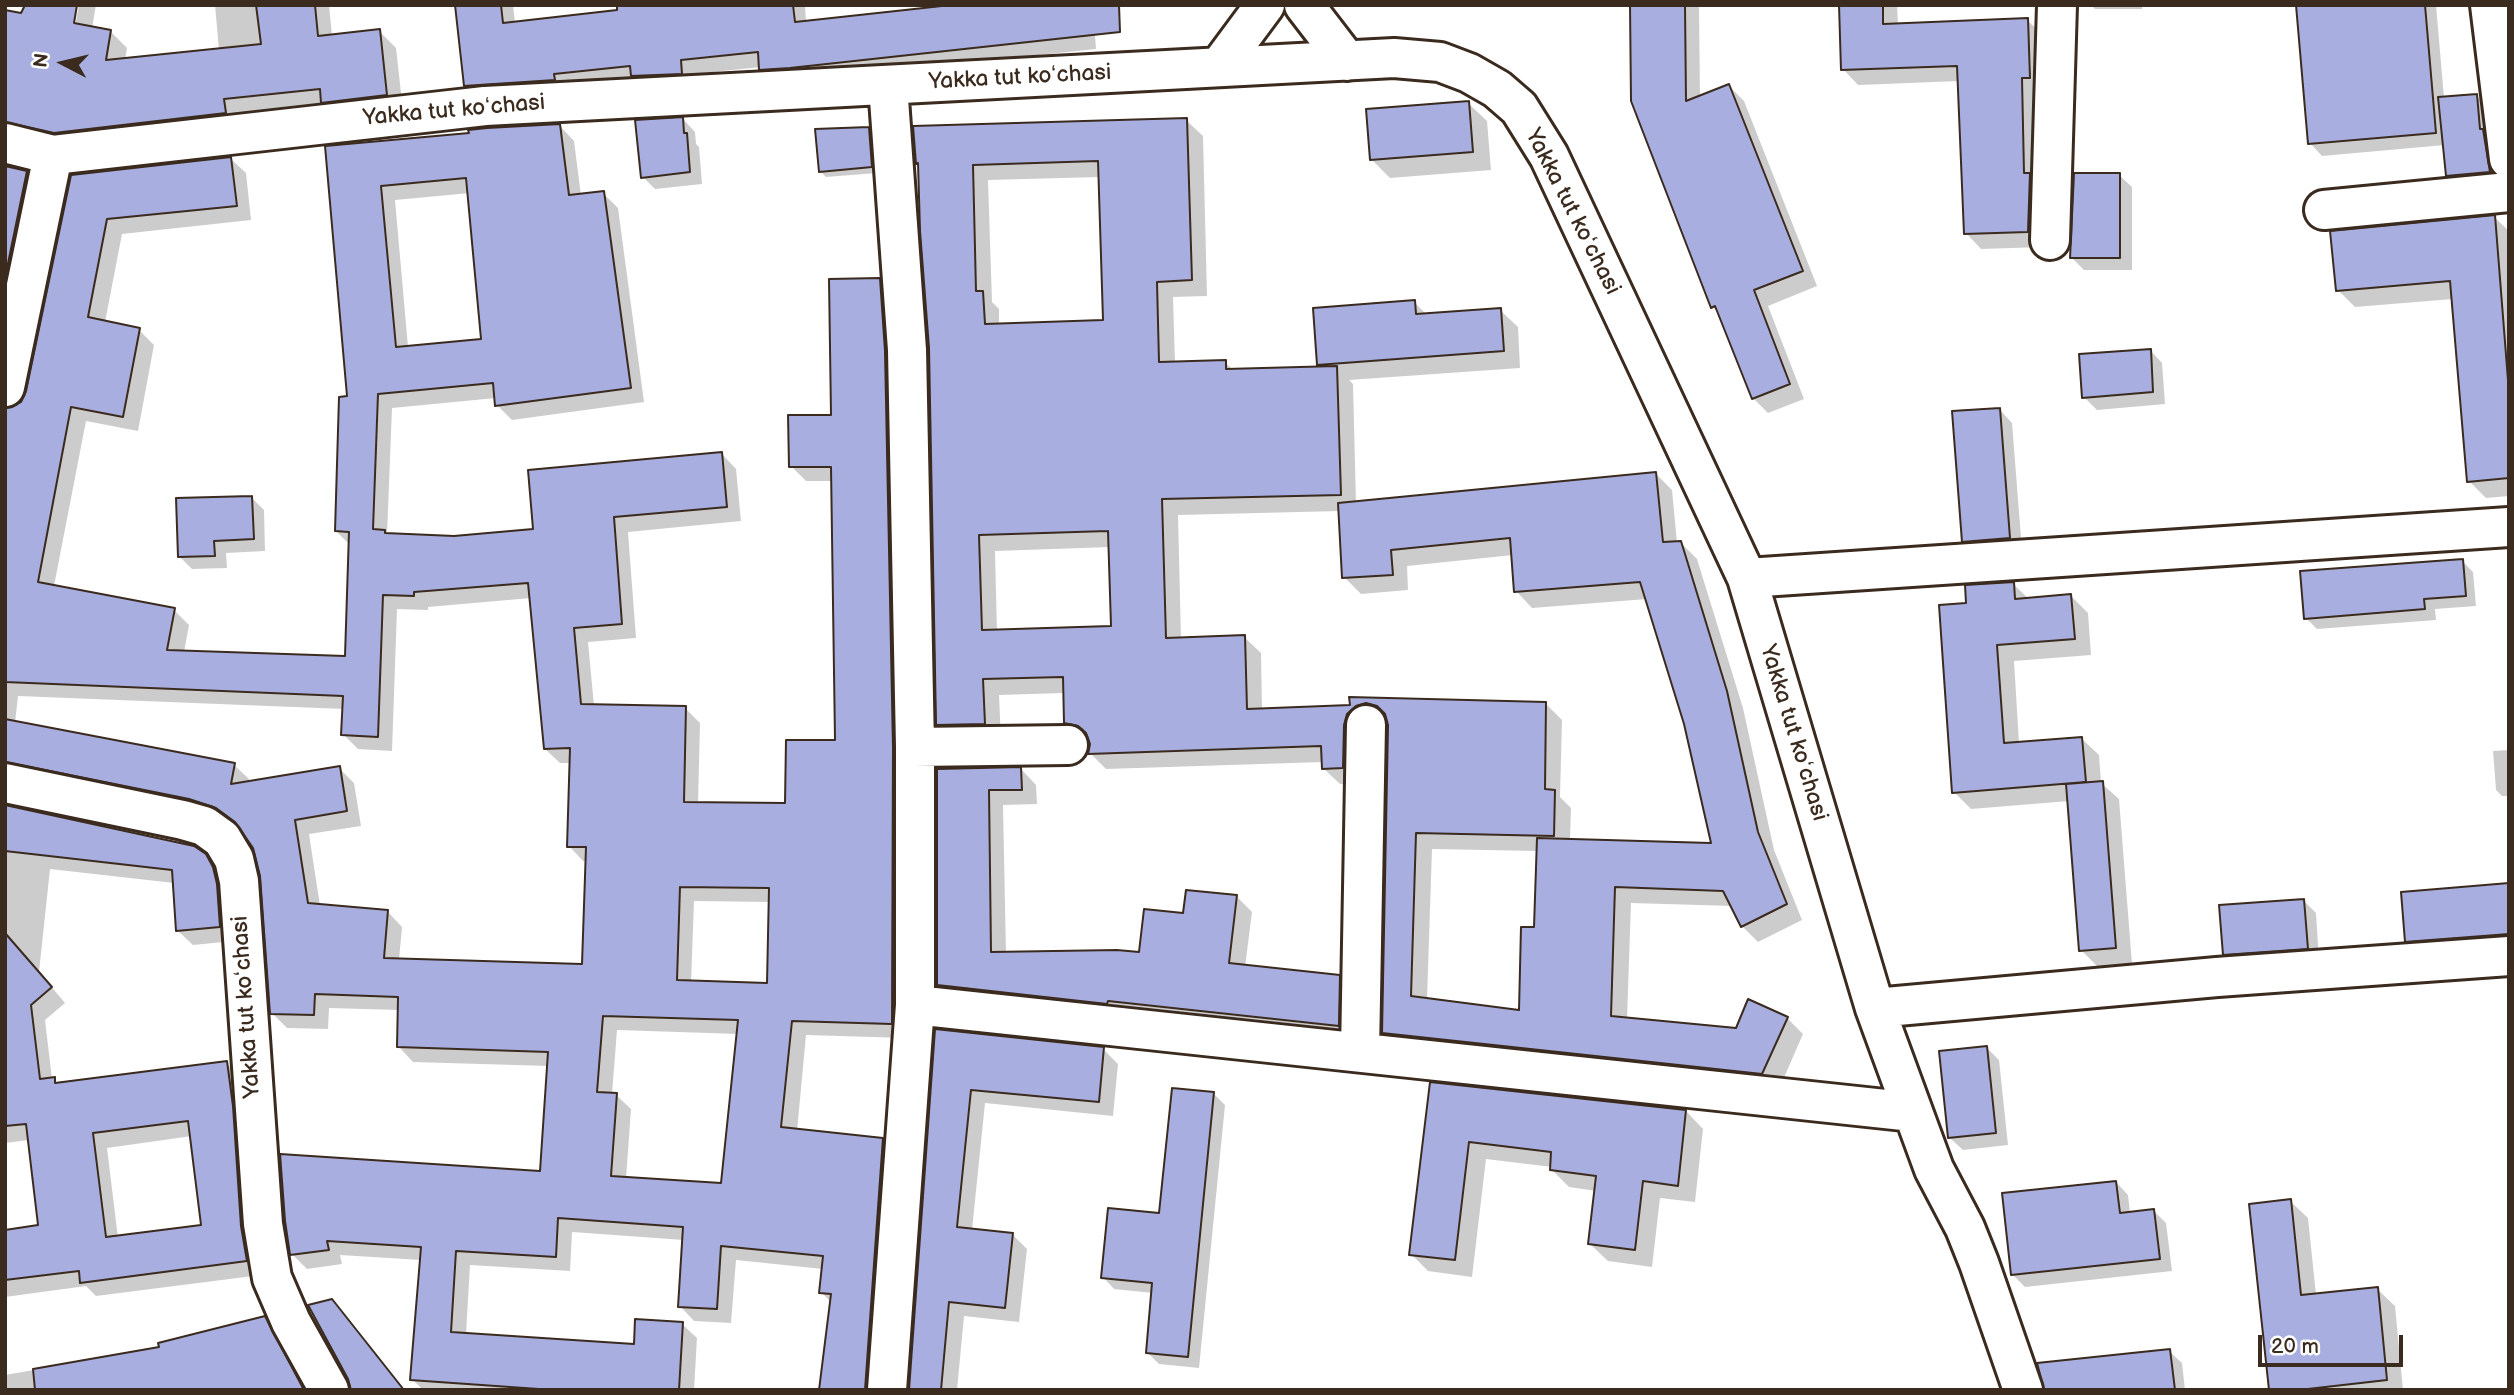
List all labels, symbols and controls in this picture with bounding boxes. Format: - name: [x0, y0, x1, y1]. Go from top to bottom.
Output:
- north arrow: [28, 28, 98, 98]
- text: N: [29, 52, 54, 69]
- street label: Yakka tut koʻchasi: [928, 59, 1112, 97]
- street label: Yakka tut koʻchasi: [362, 89, 546, 133]
- street label: Yakka tut koʻchasi: [1518, 124, 1626, 300]
- street label: Yakka tut koʻchasi: [1753, 642, 1833, 824]
- street label: Yakka tut koʻchasi: [227, 915, 267, 1099]
- scale bar: [2262, 1322, 2407, 1366]
- text: 20 m: [2271, 1334, 2319, 1359]

